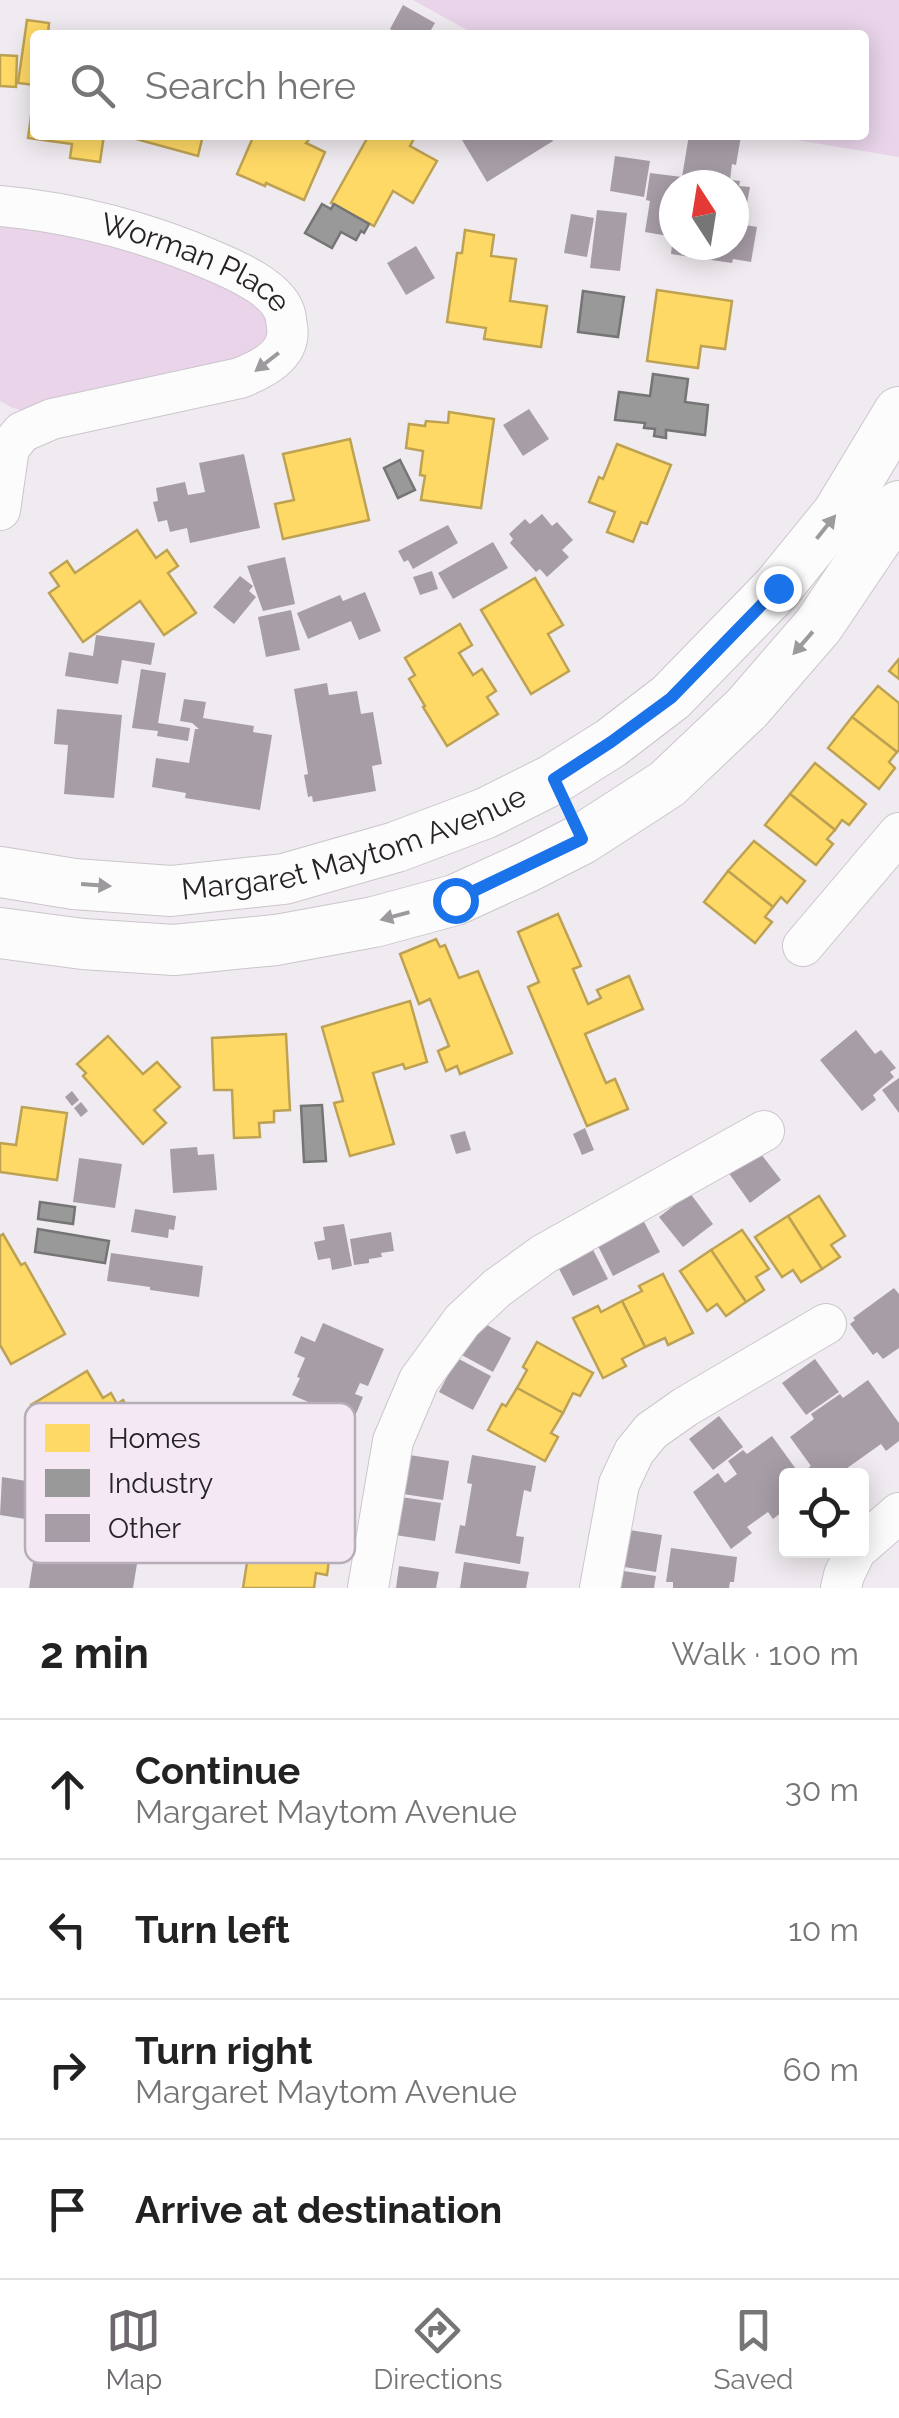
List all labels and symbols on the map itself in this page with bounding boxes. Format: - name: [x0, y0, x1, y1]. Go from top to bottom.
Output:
- north arrow: [659, 170, 749, 260]
- street label: Worman Place: [97, 206, 298, 319]
- one-way arrow: [254, 351, 280, 373]
- one-way arrow: [815, 515, 836, 540]
- route end: [756, 566, 802, 612]
- one-way arrow: [793, 630, 815, 655]
- street label: Margaret Maytom Avenue: [180, 778, 532, 907]
- one-way arrow: [81, 878, 113, 894]
- route start: [433, 878, 479, 924]
- one-way arrow: [380, 908, 411, 924]
- legend: [25, 1403, 355, 1563]
- text: Homes: [108, 1422, 201, 1455]
- text: Industry: [108, 1467, 213, 1500]
- text: Other: [108, 1512, 181, 1545]

